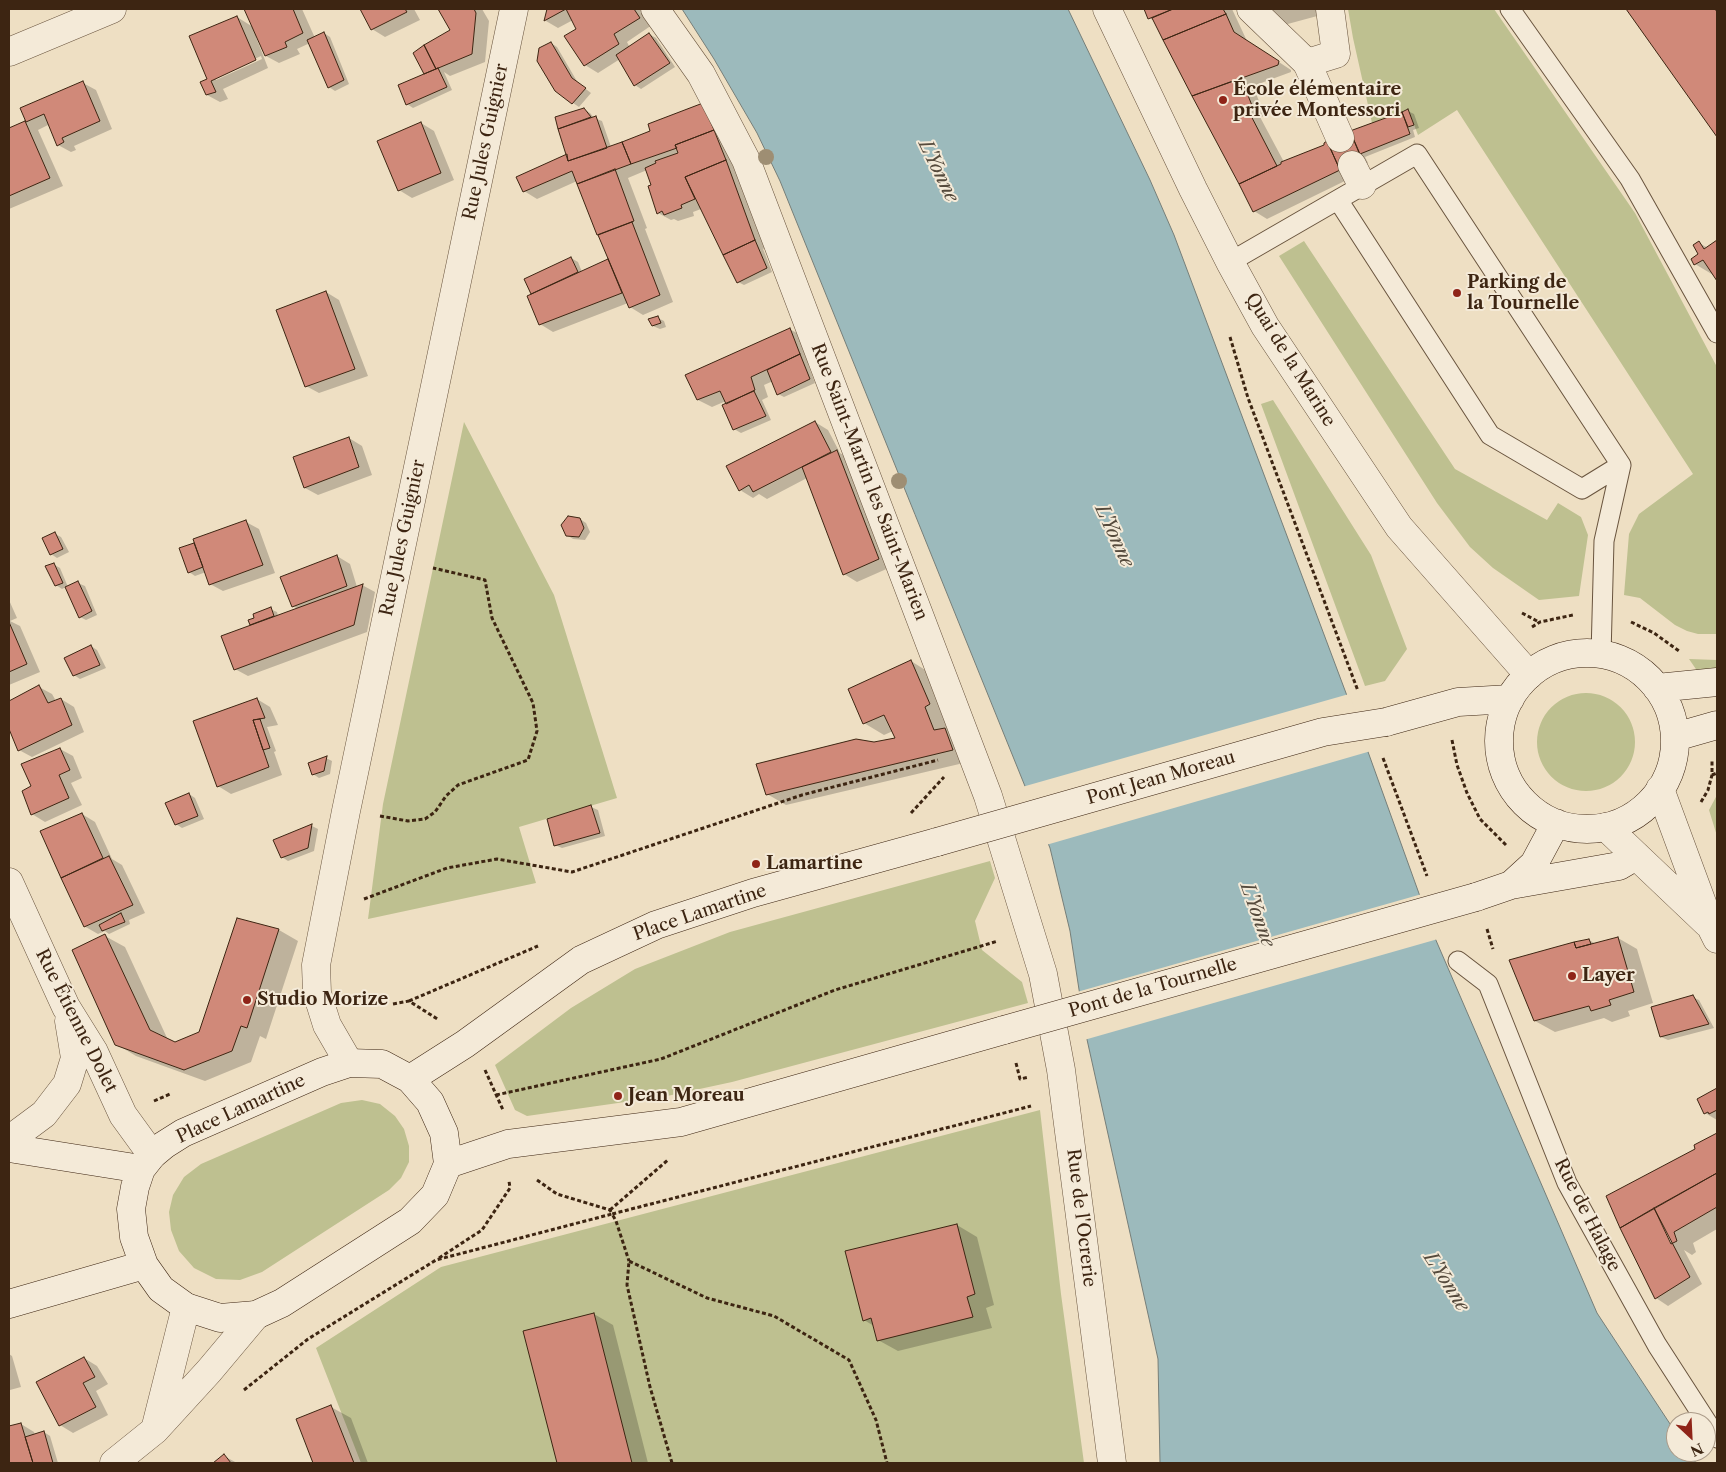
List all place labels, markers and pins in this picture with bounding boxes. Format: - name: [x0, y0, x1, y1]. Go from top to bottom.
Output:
- place label: École élémentaire privée Montessori: [1233, 79, 1401, 122]
- marker: École élémentaire privée Montessori: [1217, 94, 1229, 106]
- place label: Parking de la Tournelle: [1467, 272, 1579, 314]
- marker: Parking de la Tournelle: [1451, 287, 1463, 299]
- place label: Lamartine: [766, 853, 863, 875]
- marker: Lamartine: [750, 858, 762, 870]
- place label: Layer: [1582, 965, 1635, 987]
- marker: Layer: [1566, 970, 1578, 982]
- place label: Studio Morize: [257, 989, 388, 1011]
- marker: Studio Morize: [241, 994, 253, 1006]
- place label: Jean Moreau: [628, 1085, 745, 1107]
- marker: Jean Moreau: [612, 1090, 624, 1102]

